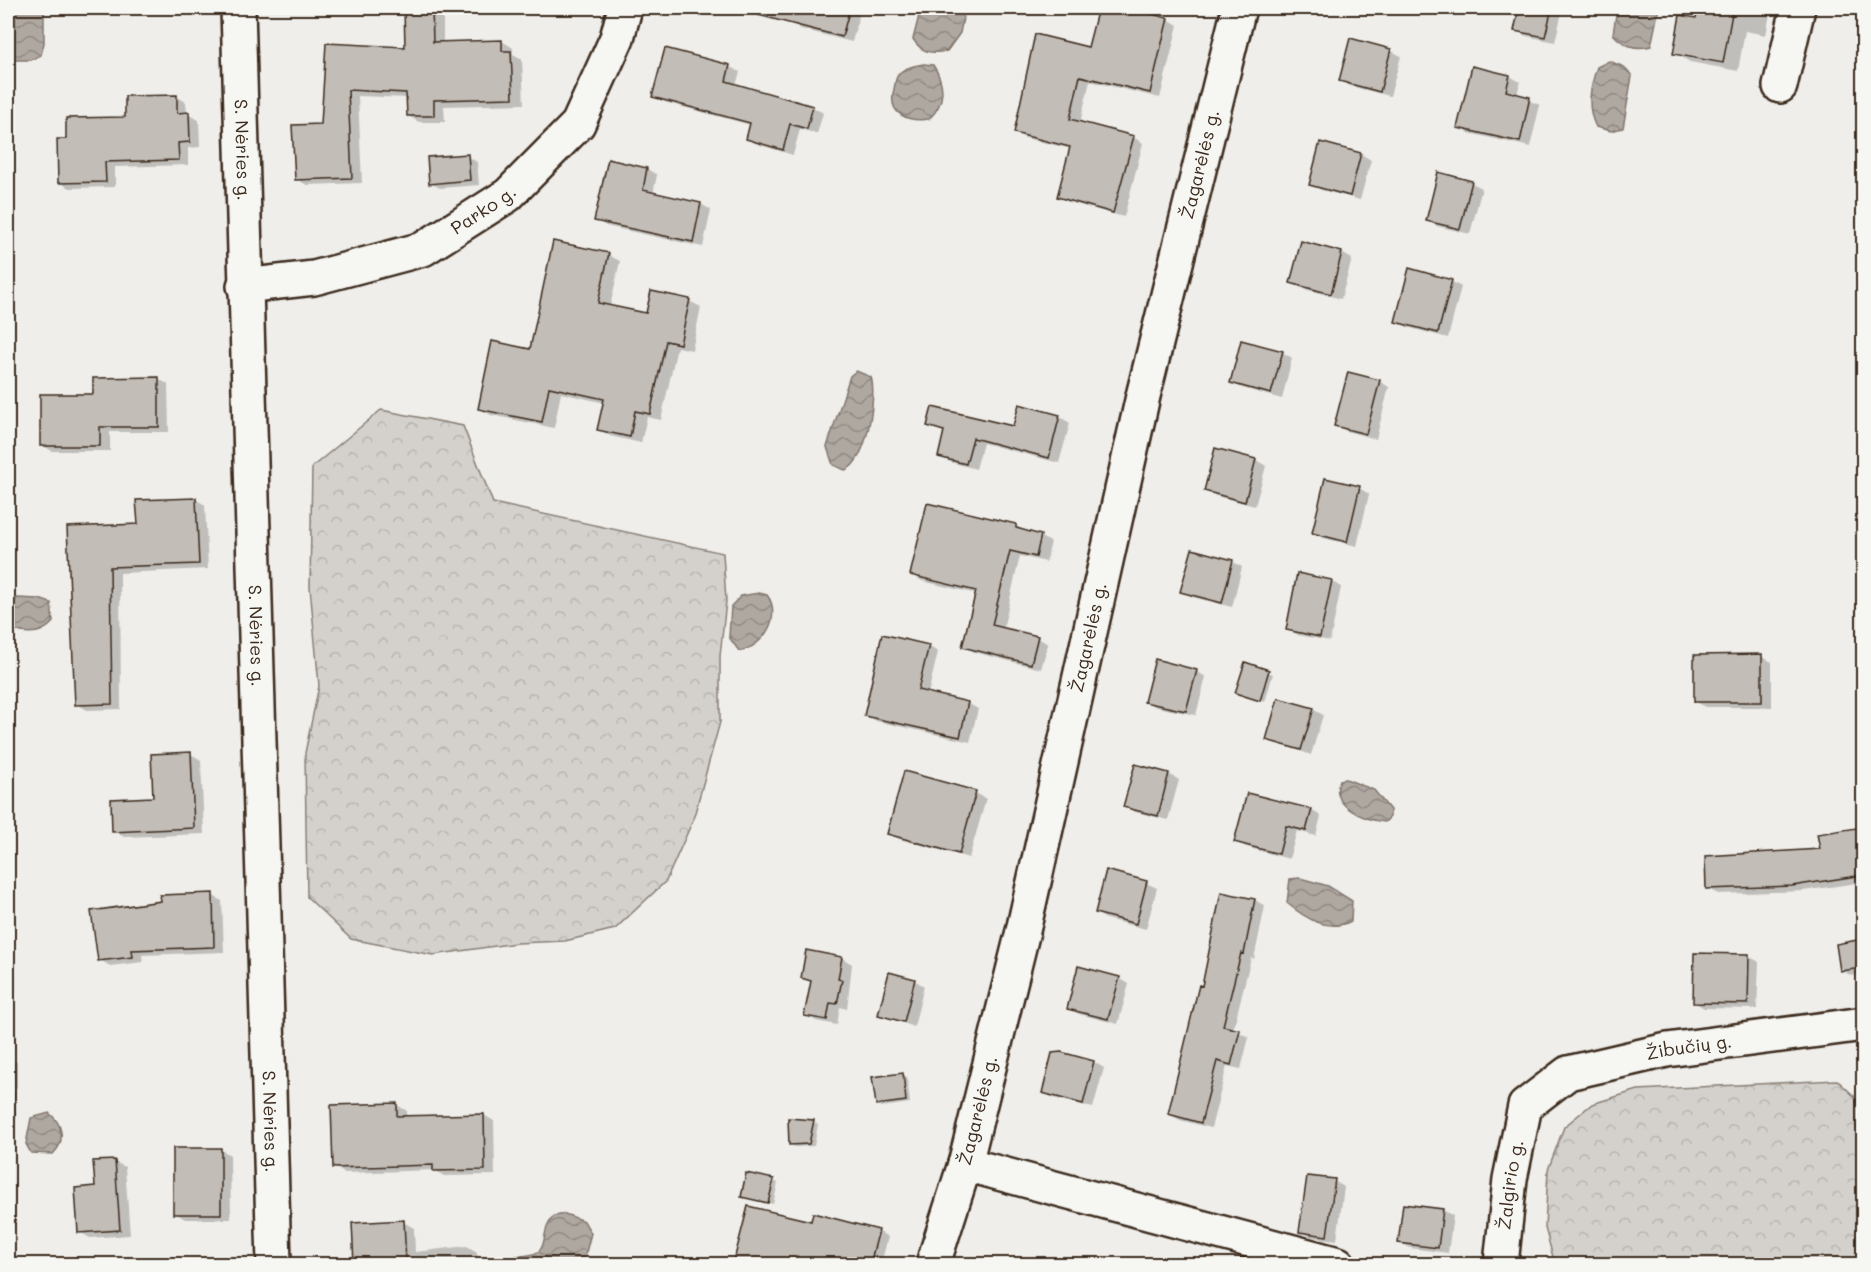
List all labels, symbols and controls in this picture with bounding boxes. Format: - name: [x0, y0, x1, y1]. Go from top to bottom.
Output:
- street label: S. Nėries g.: [230, 99, 257, 201]
- street label: Žagarėlės g.: [1174, 107, 1224, 221]
- street label: Parko g.: [446, 180, 521, 239]
- street label: Žagarėlės g.: [1064, 580, 1112, 694]
- street label: S. Nėries g.: [244, 585, 270, 687]
- street label: Žibučių g.: [1644, 1029, 1733, 1065]
- street label: Žagarėlės g.: [952, 1053, 1002, 1167]
- street label: S. Nėries g.: [257, 1070, 284, 1173]
- street label: Žalgirio g.: [1492, 1137, 1529, 1231]

